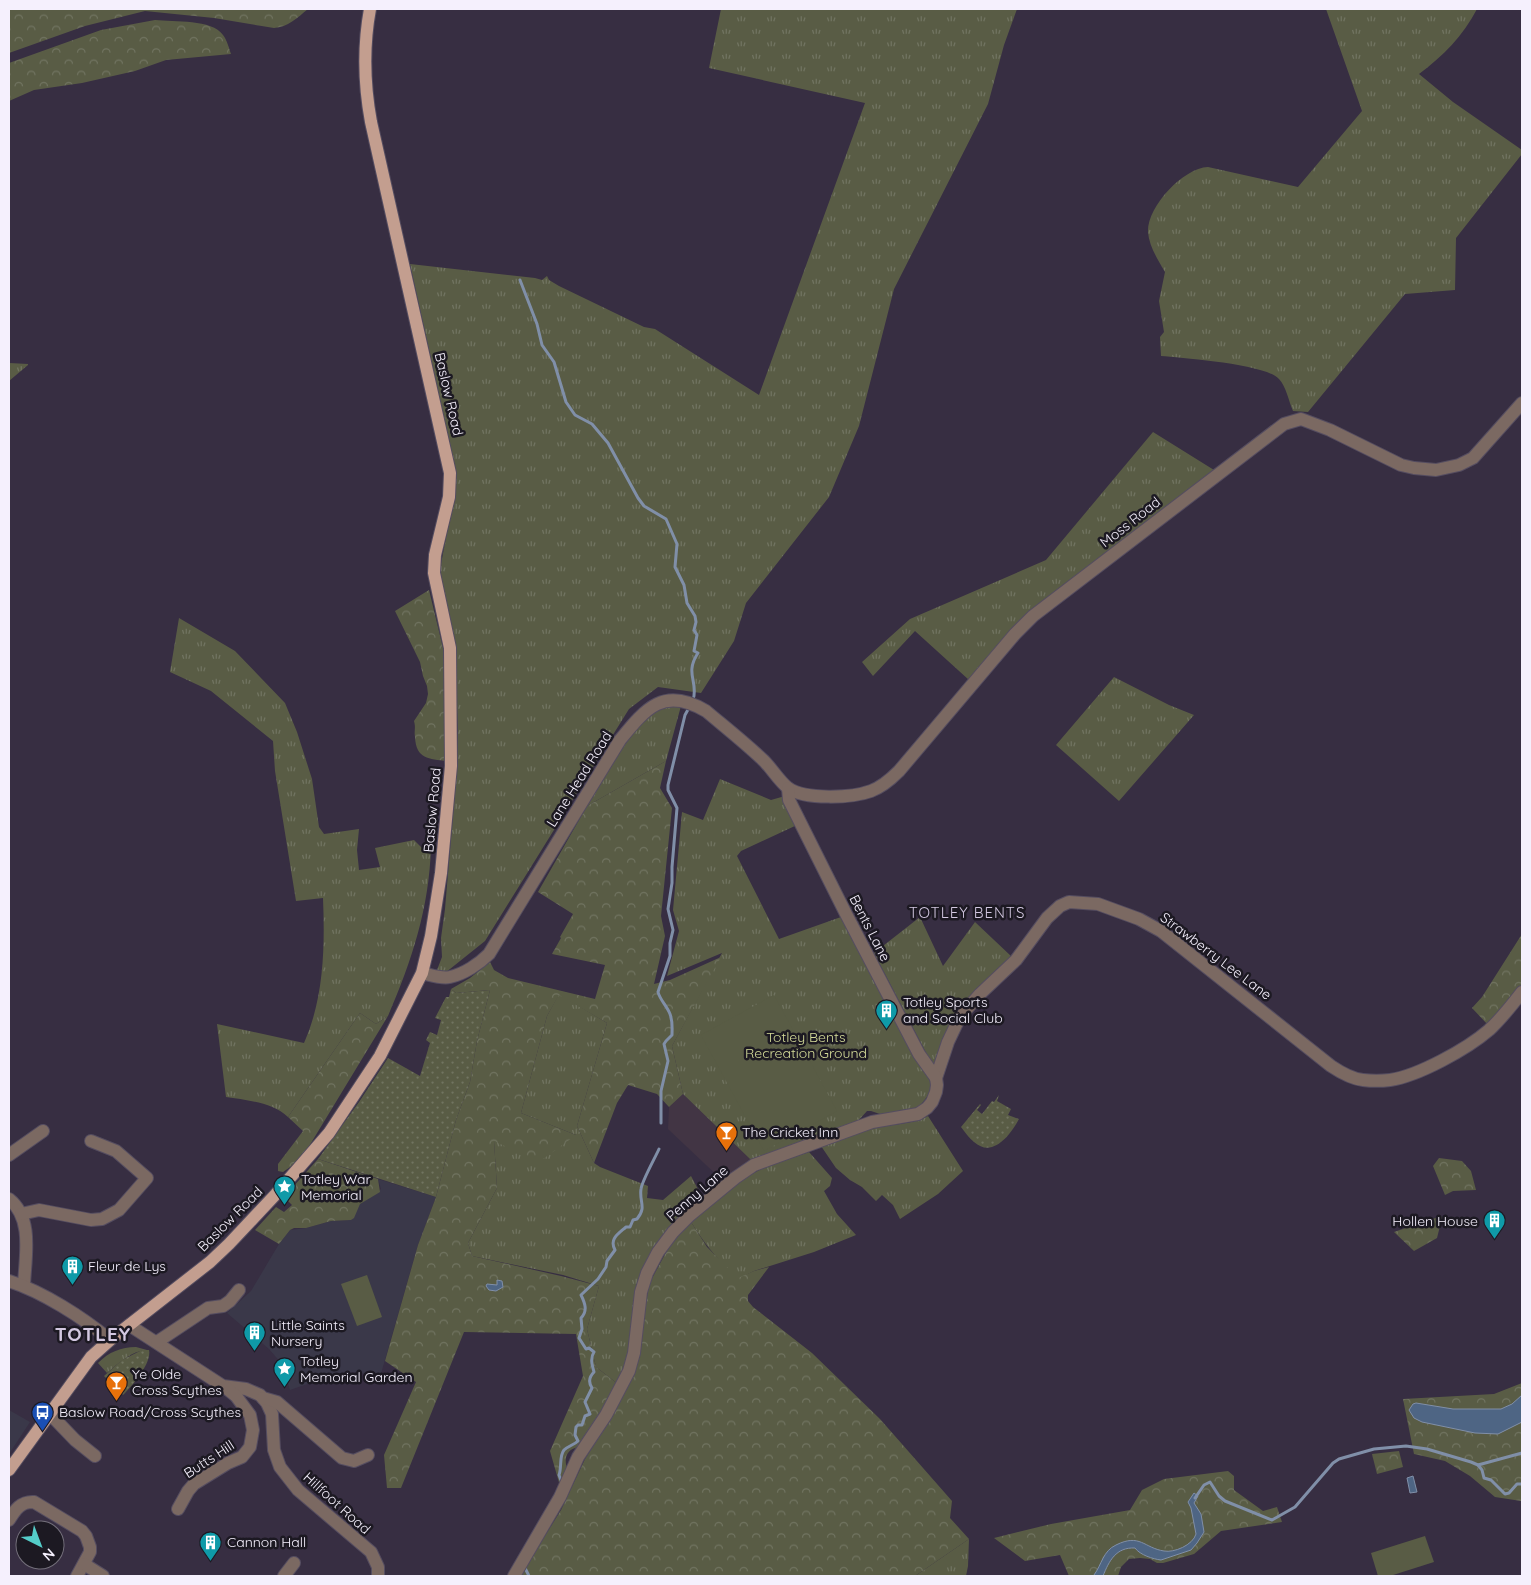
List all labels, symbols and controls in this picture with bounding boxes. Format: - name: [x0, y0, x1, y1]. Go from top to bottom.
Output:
- street label: Baslow Road: [431, 351, 467, 437]
- street label: Moss Road: [1096, 493, 1164, 551]
- street label: Lane Head Road: [542, 728, 616, 830]
- street label: Baslow Road: [419, 767, 445, 853]
- street label: Bents Lane: [846, 892, 895, 964]
- district label: TOTLEY BENTS: [909, 903, 1025, 922]
- street label: Strawberry Lee Lane: [1157, 908, 1275, 1004]
- place label: Totley Sports and Social Club: [903, 993, 1003, 1027]
- building icon: Totley Sports and Social Club: [875, 998, 899, 1029]
- park label: Totley Bents Recreation Ground: [745, 1028, 867, 1062]
- bar icon: The Cricket Inn: [714, 1120, 738, 1151]
- place label: The Cricket Inn: [742, 1123, 838, 1141]
- street label: Penny Lane: [662, 1161, 732, 1225]
- place label: Totley War Memorial: [301, 1170, 372, 1204]
- place icon: Totley War Memorial: [273, 1175, 297, 1206]
- street label: Baslow Road: [194, 1183, 266, 1255]
- building icon: Hollen House: [1482, 1209, 1506, 1240]
- place label: Hollen House: [1392, 1212, 1478, 1230]
- building icon: Fleur de Lys: [60, 1254, 84, 1285]
- place label: Fleur de Lys: [88, 1257, 166, 1275]
- place label: Little Saints Nursery: [271, 1316, 345, 1350]
- building icon: Little Saints Nursery: [243, 1321, 267, 1352]
- district label: TOTLEY: [55, 1322, 131, 1346]
- place label: Totley Memorial Garden: [300, 1352, 413, 1386]
- place icon: Totley Memorial Garden: [272, 1357, 296, 1388]
- place label: Ye Olde Cross Scythes: [132, 1365, 222, 1399]
- bar icon: Ye Olde Cross Scythes: [104, 1370, 128, 1401]
- bus stop icon: Baslow Road/Cross Scythes: [31, 1400, 55, 1431]
- place label: Baslow Road/Cross Scythes: [59, 1403, 241, 1421]
- street label: Butts Hill: [180, 1436, 238, 1482]
- street label: Hillfoot Road: [300, 1468, 374, 1538]
- north arrow: [15, 1520, 65, 1570]
- building icon: Cannon Hall: [199, 1530, 223, 1561]
- place label: Cannon Hall: [227, 1533, 306, 1551]
- text: N: [39, 1545, 59, 1565]

